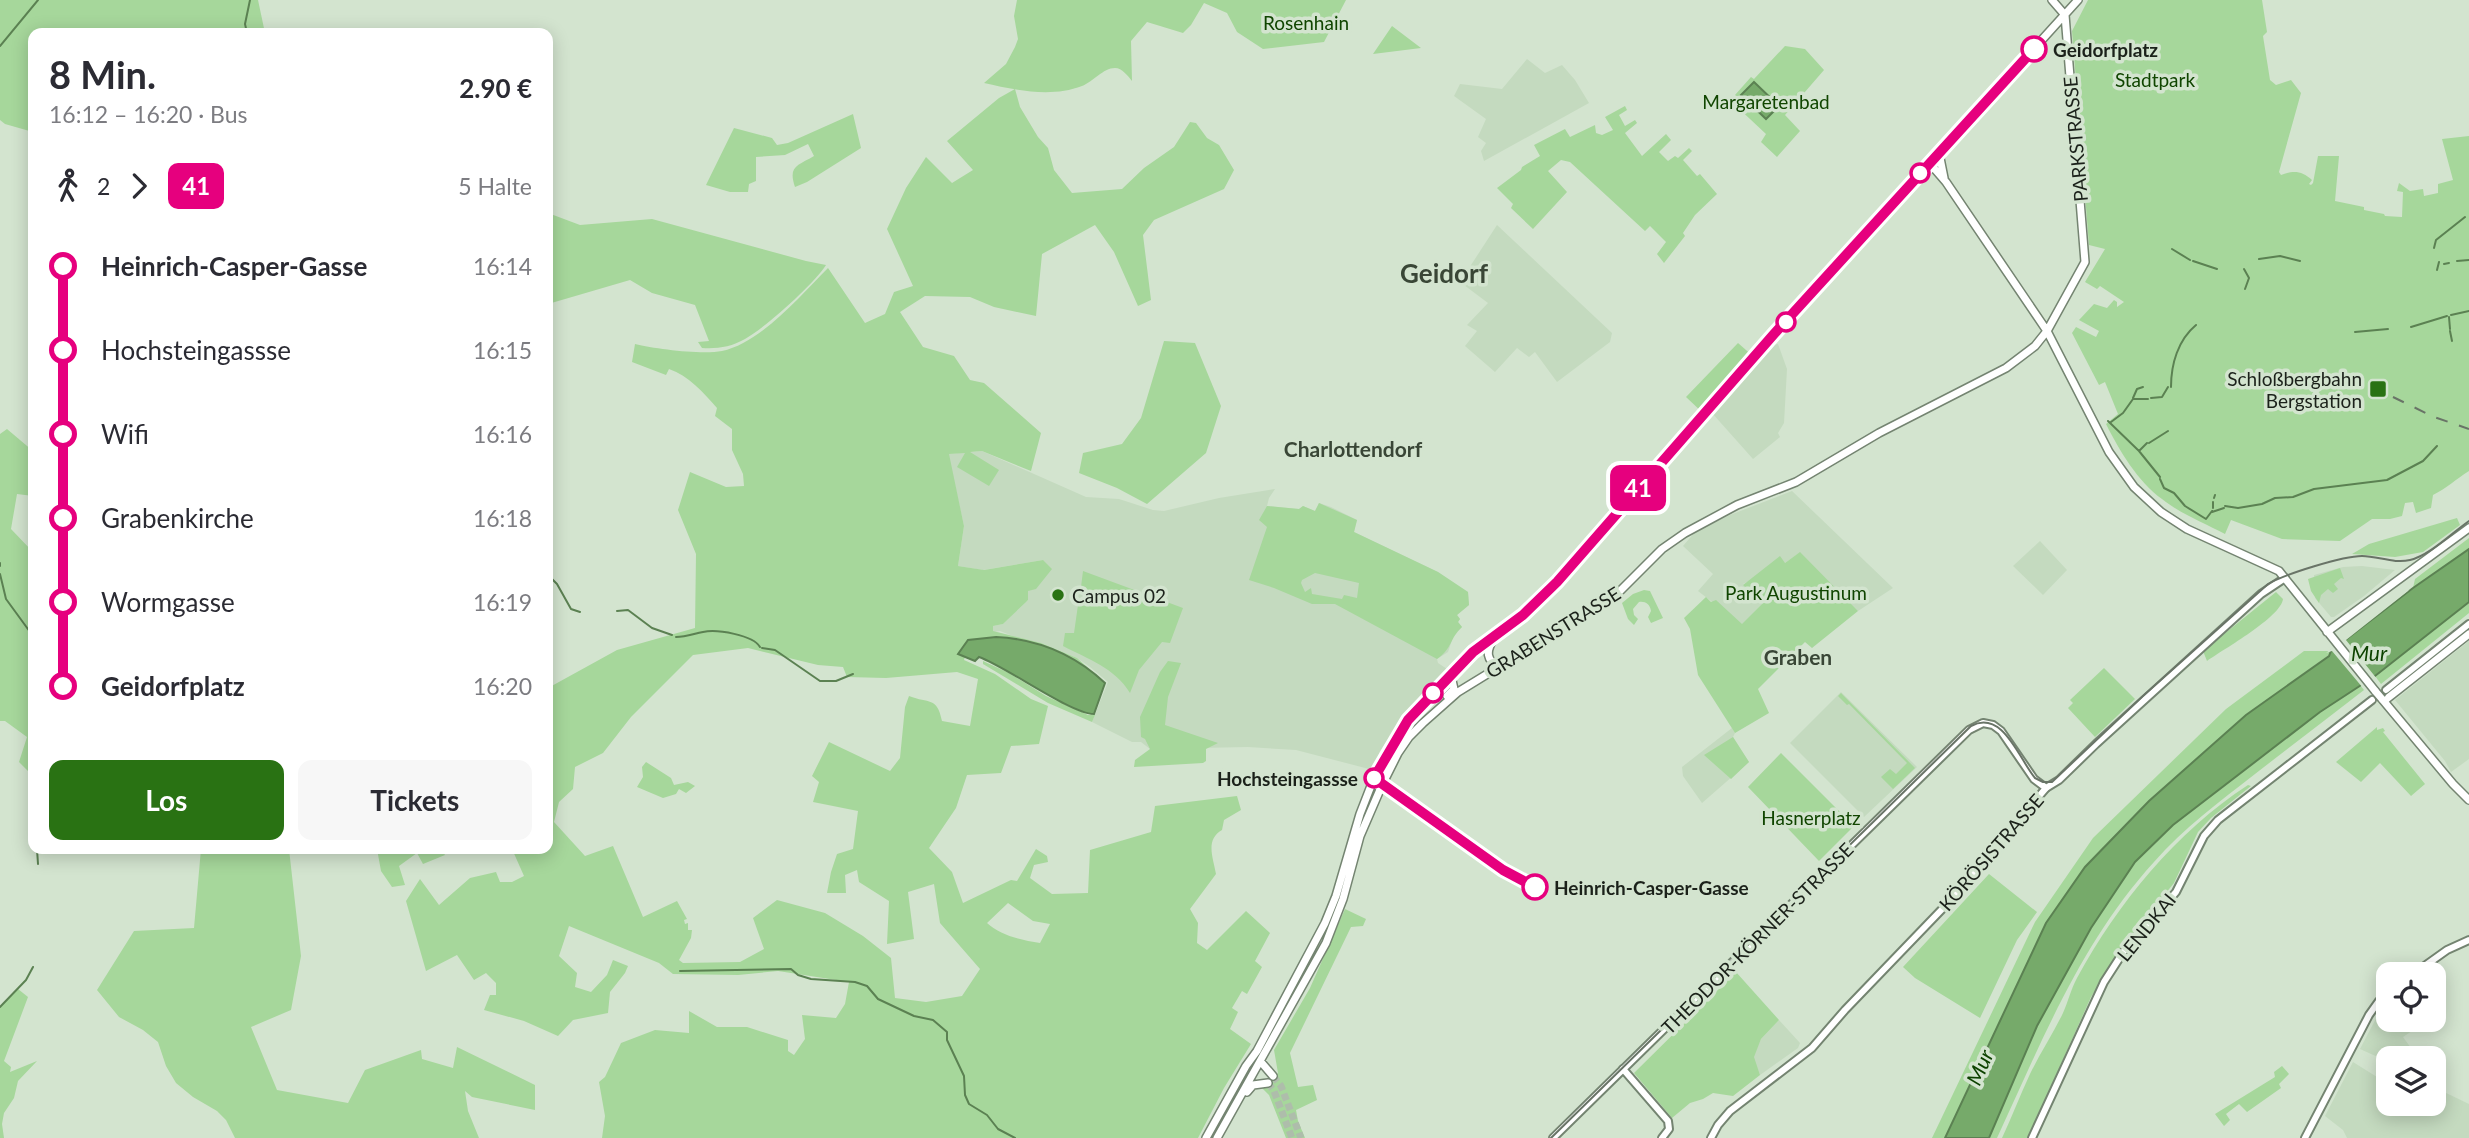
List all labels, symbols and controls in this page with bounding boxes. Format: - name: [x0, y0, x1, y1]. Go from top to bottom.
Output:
- park label: Rosenhain: [1263, 11, 1349, 34]
- marker: Geidorfplatz: [2021, 36, 2047, 62]
- place label: Geidorfplatz: [2053, 38, 2158, 61]
- text: 8 Min.: [49, 51, 156, 97]
- park label: Stadtpark: [2115, 68, 2195, 91]
- text: 2.90 €: [459, 72, 532, 104]
- street label: PARKSTRASSE: [2058, 75, 2092, 203]
- park label: Margaretenbad: [1702, 90, 1830, 113]
- text: 16:12 – 16:20 · Bus: [49, 100, 248, 128]
- unlabelled marker: [1910, 163, 1930, 183]
- icon: walk: [49, 167, 87, 205]
- icon: forward: [120, 167, 158, 205]
- text: 41: [182, 171, 210, 200]
- text: 2: [97, 172, 110, 200]
- text: 5 Halte: [458, 172, 532, 200]
- text: Heinrich-Casper-Gasse: [101, 250, 367, 282]
- text: 16:14: [473, 252, 532, 280]
- district label: Geidorf: [1400, 257, 1489, 289]
- unlabelled marker: [1776, 312, 1796, 332]
- text: Hochsteingassse: [101, 334, 291, 366]
- text: 16:15: [473, 336, 532, 364]
- place label: Schloßbergbahn Bergstation: [2227, 367, 2362, 412]
- marker: Schloßbergbahn Bergstation: [2368, 379, 2388, 399]
- text: Wifi: [101, 418, 149, 450]
- text: 16:16: [473, 420, 532, 448]
- district label: Charlottendorf: [1284, 436, 1423, 461]
- line badge: 41: [1606, 465, 1670, 511]
- text: 41: [1624, 473, 1652, 502]
- text: Grabenkirche: [101, 502, 254, 534]
- text: 16:18: [473, 504, 532, 532]
- street label: GRABENSTRASSE: [1481, 581, 1625, 683]
- park label: Park Augustinum: [1725, 581, 1867, 604]
- place label: Campus 02: [1072, 584, 1166, 607]
- text: Wormgasse: [101, 586, 235, 618]
- marker: Campus 02: [1050, 587, 1066, 603]
- text: 16:19: [473, 588, 532, 616]
- water label: Mur: [2351, 640, 2388, 665]
- district label: Graben: [1764, 644, 1832, 669]
- text: Geidorfplatz: [101, 670, 245, 702]
- text: 16:20: [473, 672, 532, 700]
- unlabelled marker: [1423, 683, 1443, 703]
- button: Los: [49, 760, 284, 840]
- button: Tickets: [298, 760, 532, 840]
- place label: Hochsteingassse: [1217, 767, 1358, 790]
- marker: Hochsteingassse: [1364, 768, 1384, 788]
- street label: KÖRÖSISTRASSE: [1934, 789, 2048, 915]
- park label: Hasnerplatz: [1761, 806, 1861, 829]
- street label: THEODOR-KÖRNER-STRASSE: [1656, 837, 1858, 1039]
- marker: Heinrich-Casper-Gasse: [1522, 874, 1548, 900]
- place label: Heinrich-Casper-Gasse: [1554, 876, 1749, 899]
- street label: LENDKAI: [2112, 888, 2180, 966]
- map controls: [2376, 962, 2446, 1116]
- button: locate: [2376, 962, 2446, 1032]
- water label: Mur: [1960, 1045, 1998, 1089]
- button: layers: [2376, 1046, 2446, 1116]

